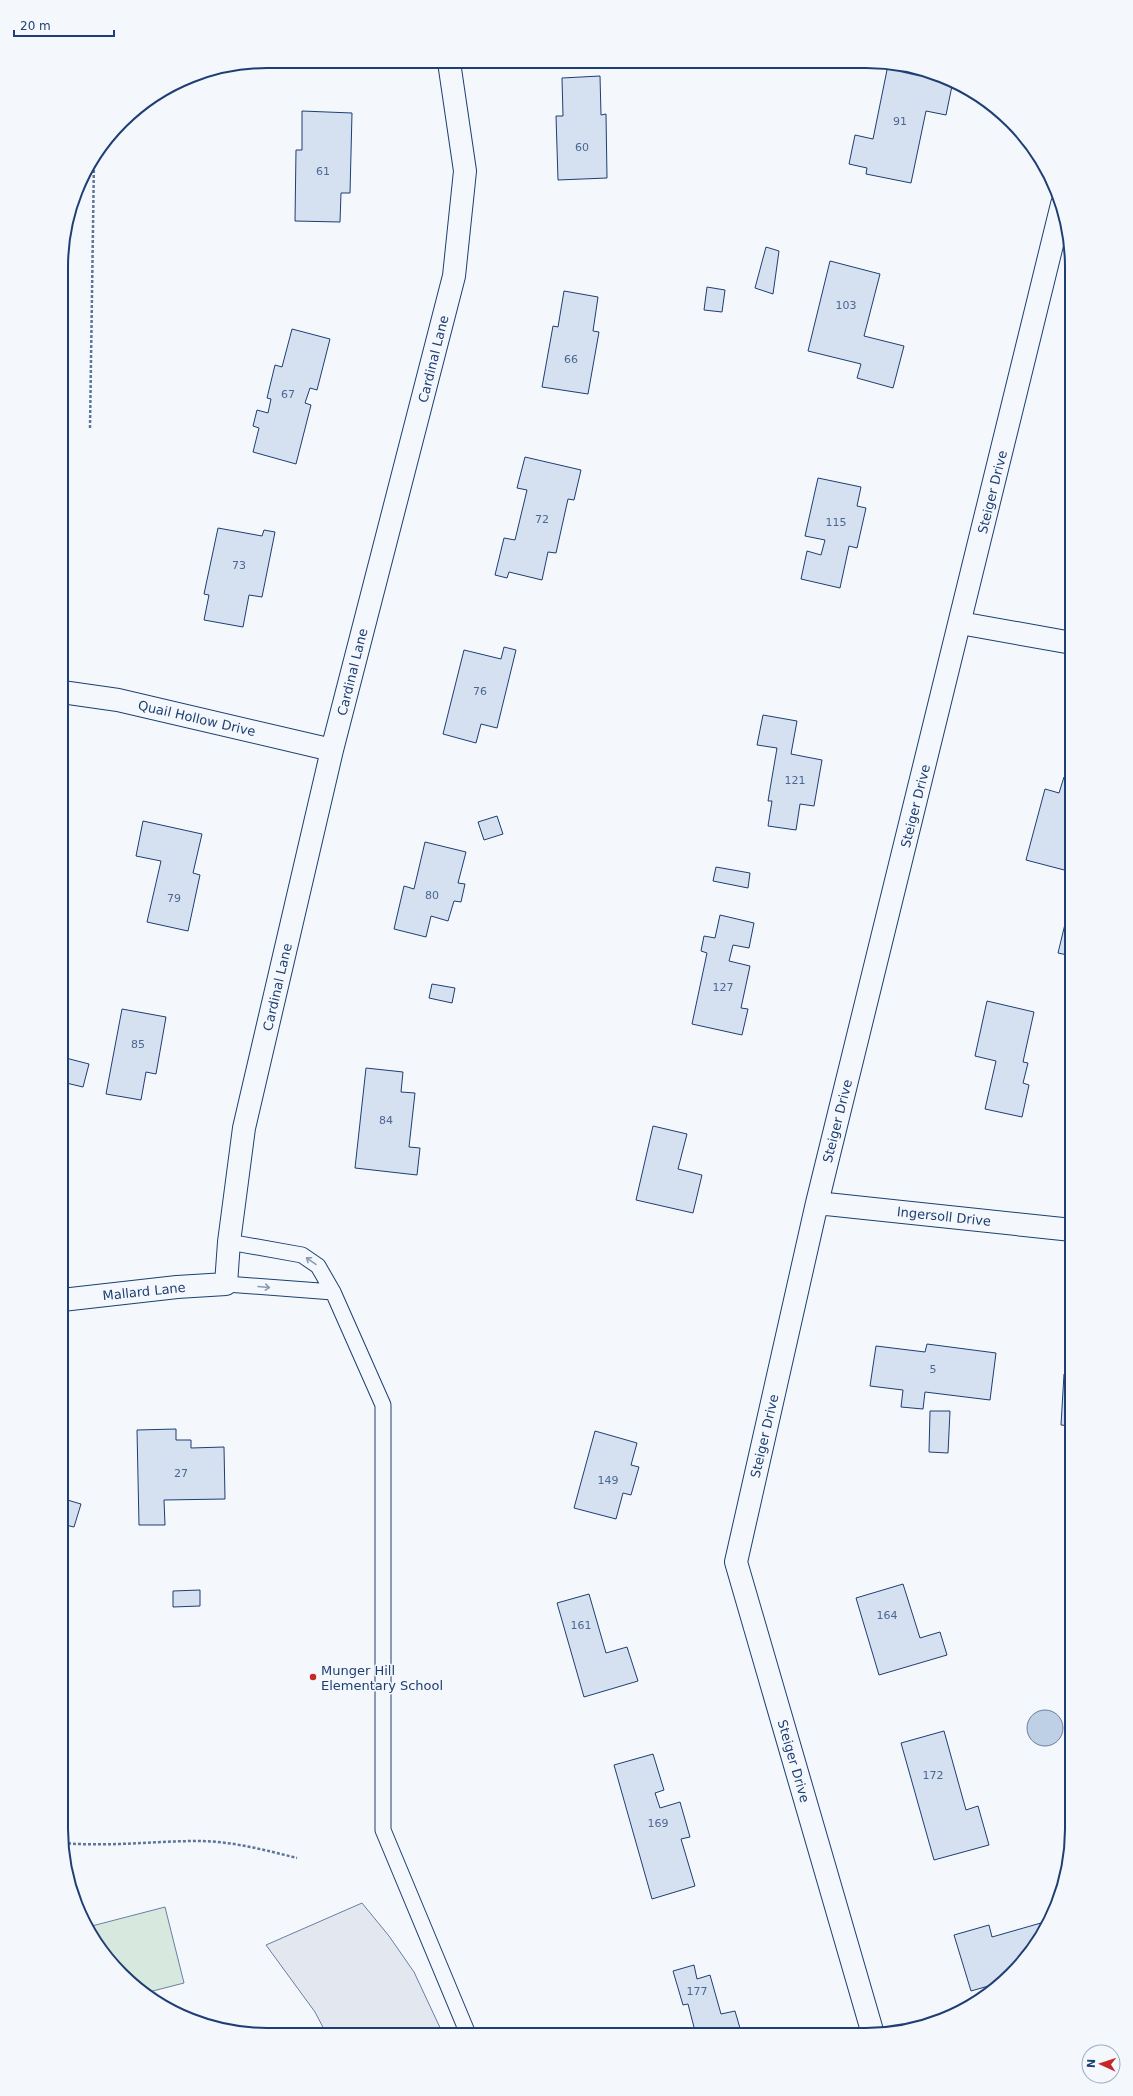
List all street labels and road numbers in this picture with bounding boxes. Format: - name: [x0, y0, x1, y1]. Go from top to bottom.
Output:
- street label: Cardinal Lane: [415, 314, 452, 404]
- street label: Steiger Drive: [975, 449, 1010, 535]
- street label: Cardinal Lane: [334, 627, 371, 717]
- street label: Quail Hollow Drive: [137, 698, 257, 739]
- street label: Steiger Drive: [898, 763, 933, 849]
- street label: Cardinal Lane: [260, 942, 295, 1032]
- street label: Steiger Drive: [820, 1078, 855, 1164]
- street label: Ingersoll Drive: [896, 1204, 992, 1229]
- street label: Mallard Lane: [102, 1280, 186, 1303]
- street label: Steiger Drive: [748, 1393, 781, 1479]
- street label: Steiger Drive: [775, 1718, 812, 1804]

